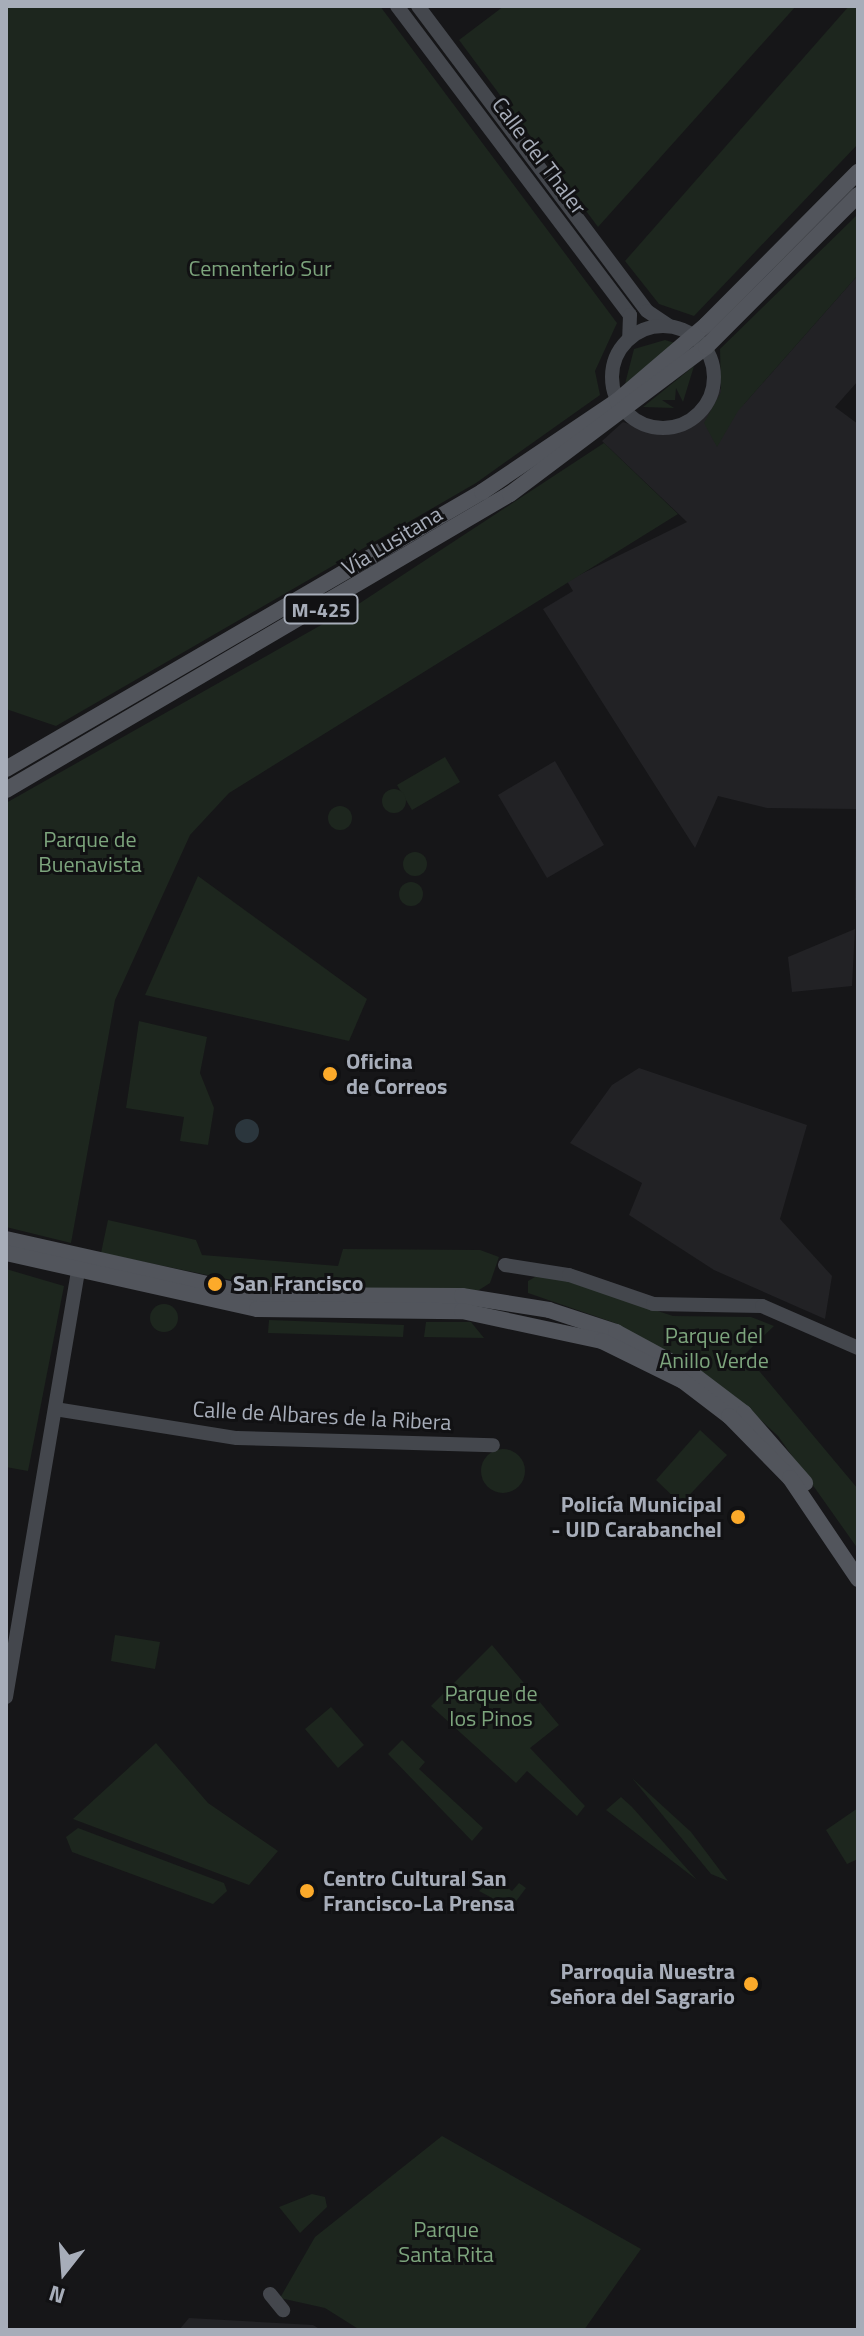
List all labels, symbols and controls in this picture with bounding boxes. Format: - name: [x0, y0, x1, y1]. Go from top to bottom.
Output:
- street label: Calle del Thaler: [486, 92, 592, 220]
- park label: Cementerio Sur: [188, 256, 332, 282]
- street label: Vía Lusitana: [337, 501, 447, 581]
- road number: M-425: [283, 593, 359, 625]
- park label: Parque de Buenavista: [38, 826, 142, 878]
- place label: Oficina de Correos: [346, 1048, 447, 1100]
- marker: Oficina de Correos: [321, 1065, 339, 1083]
- place label: San Francisco: [233, 1271, 363, 1297]
- marker: San Francisco: [204, 1273, 226, 1295]
- park label: Parque del Anillo Verde: [659, 1322, 769, 1374]
- street label: Calle de Albares de la Ribera: [192, 1396, 452, 1436]
- place label: Policía Municipal - UID Carabanchel: [552, 1491, 722, 1542]
- marker: Policía Municipal - UID Carabanchel: [729, 1508, 747, 1526]
- park label: Parque de los Pinos: [444, 1680, 538, 1732]
- place label: Centro Cultural San Francisco-La Prensa: [323, 1865, 515, 1916]
- marker: Centro Cultural San Francisco-La Prensa: [298, 1882, 316, 1900]
- place label: Parroquia Nuestra Señora del Sagrario: [550, 1958, 735, 2010]
- marker: Parroquia Nuestra Señora del Sagrario: [742, 1975, 760, 1993]
- park label: Parque Santa Rita: [398, 2216, 494, 2268]
- north arrow: [24, 2232, 104, 2312]
- text: N: [45, 2276, 69, 2313]

